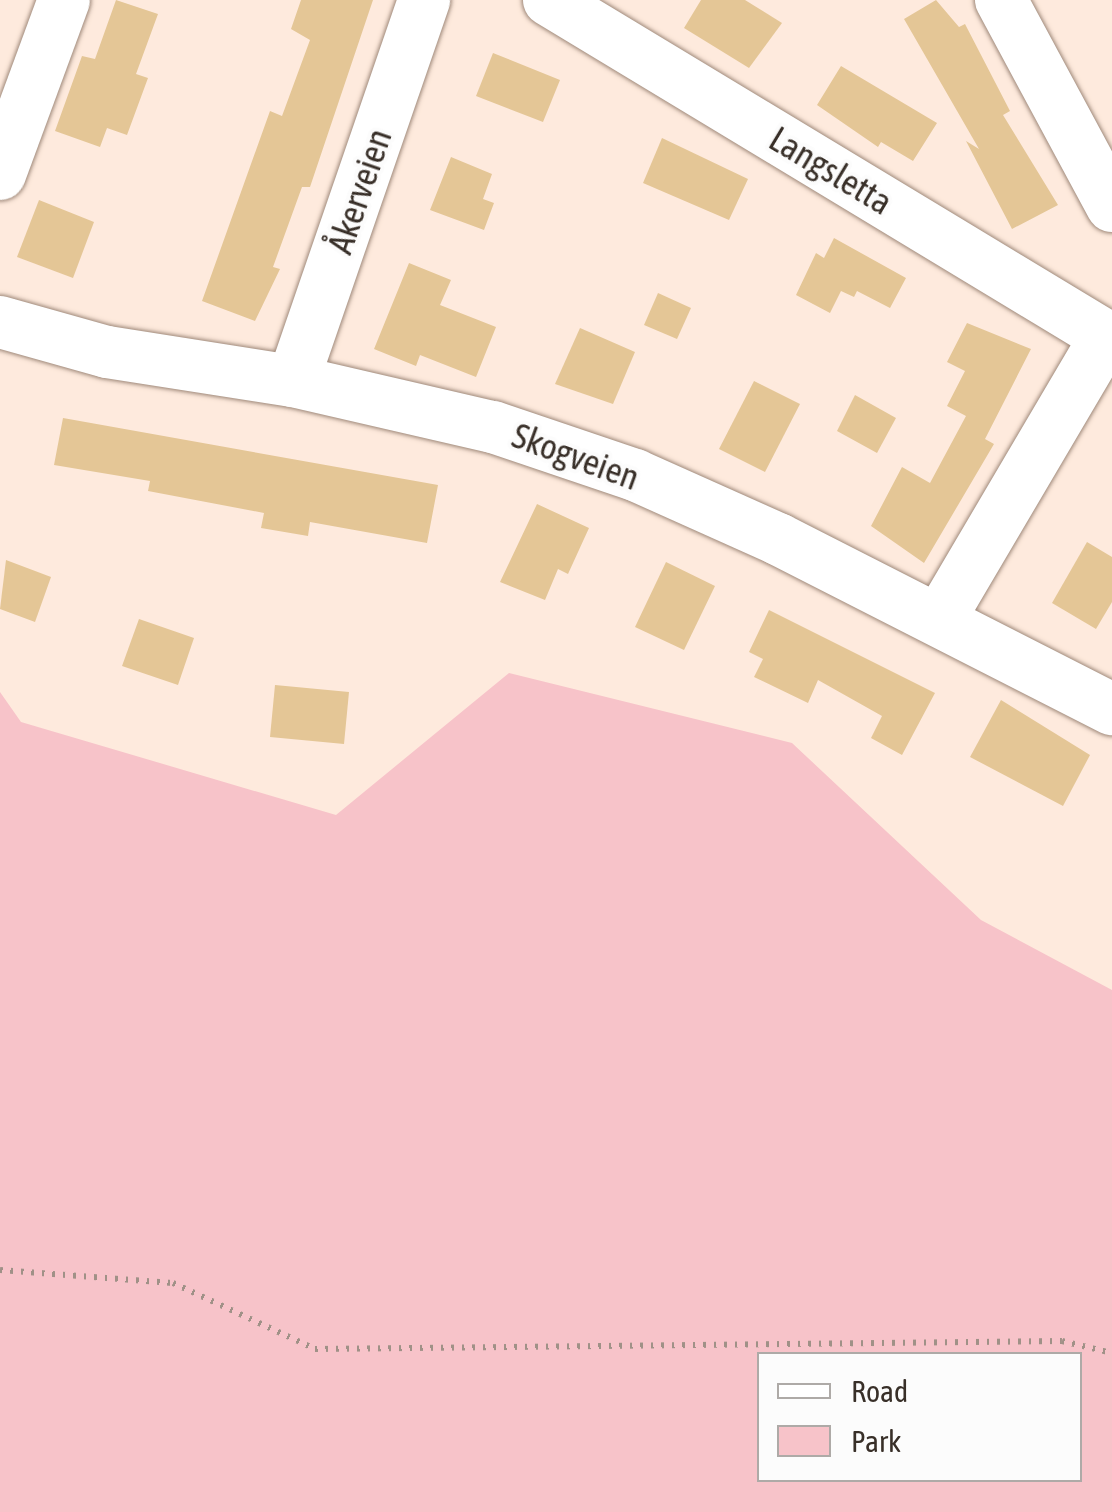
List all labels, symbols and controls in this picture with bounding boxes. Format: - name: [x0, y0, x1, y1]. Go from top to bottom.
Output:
- street label: Langsletta: [762, 117, 900, 223]
- street label: Åkerveien: [318, 123, 400, 259]
- street label: Skogveien: [507, 414, 645, 498]
- legend: [757, 1352, 1082, 1482]
- text: Road: [851, 1374, 908, 1408]
- text: Park: [851, 1424, 901, 1458]

